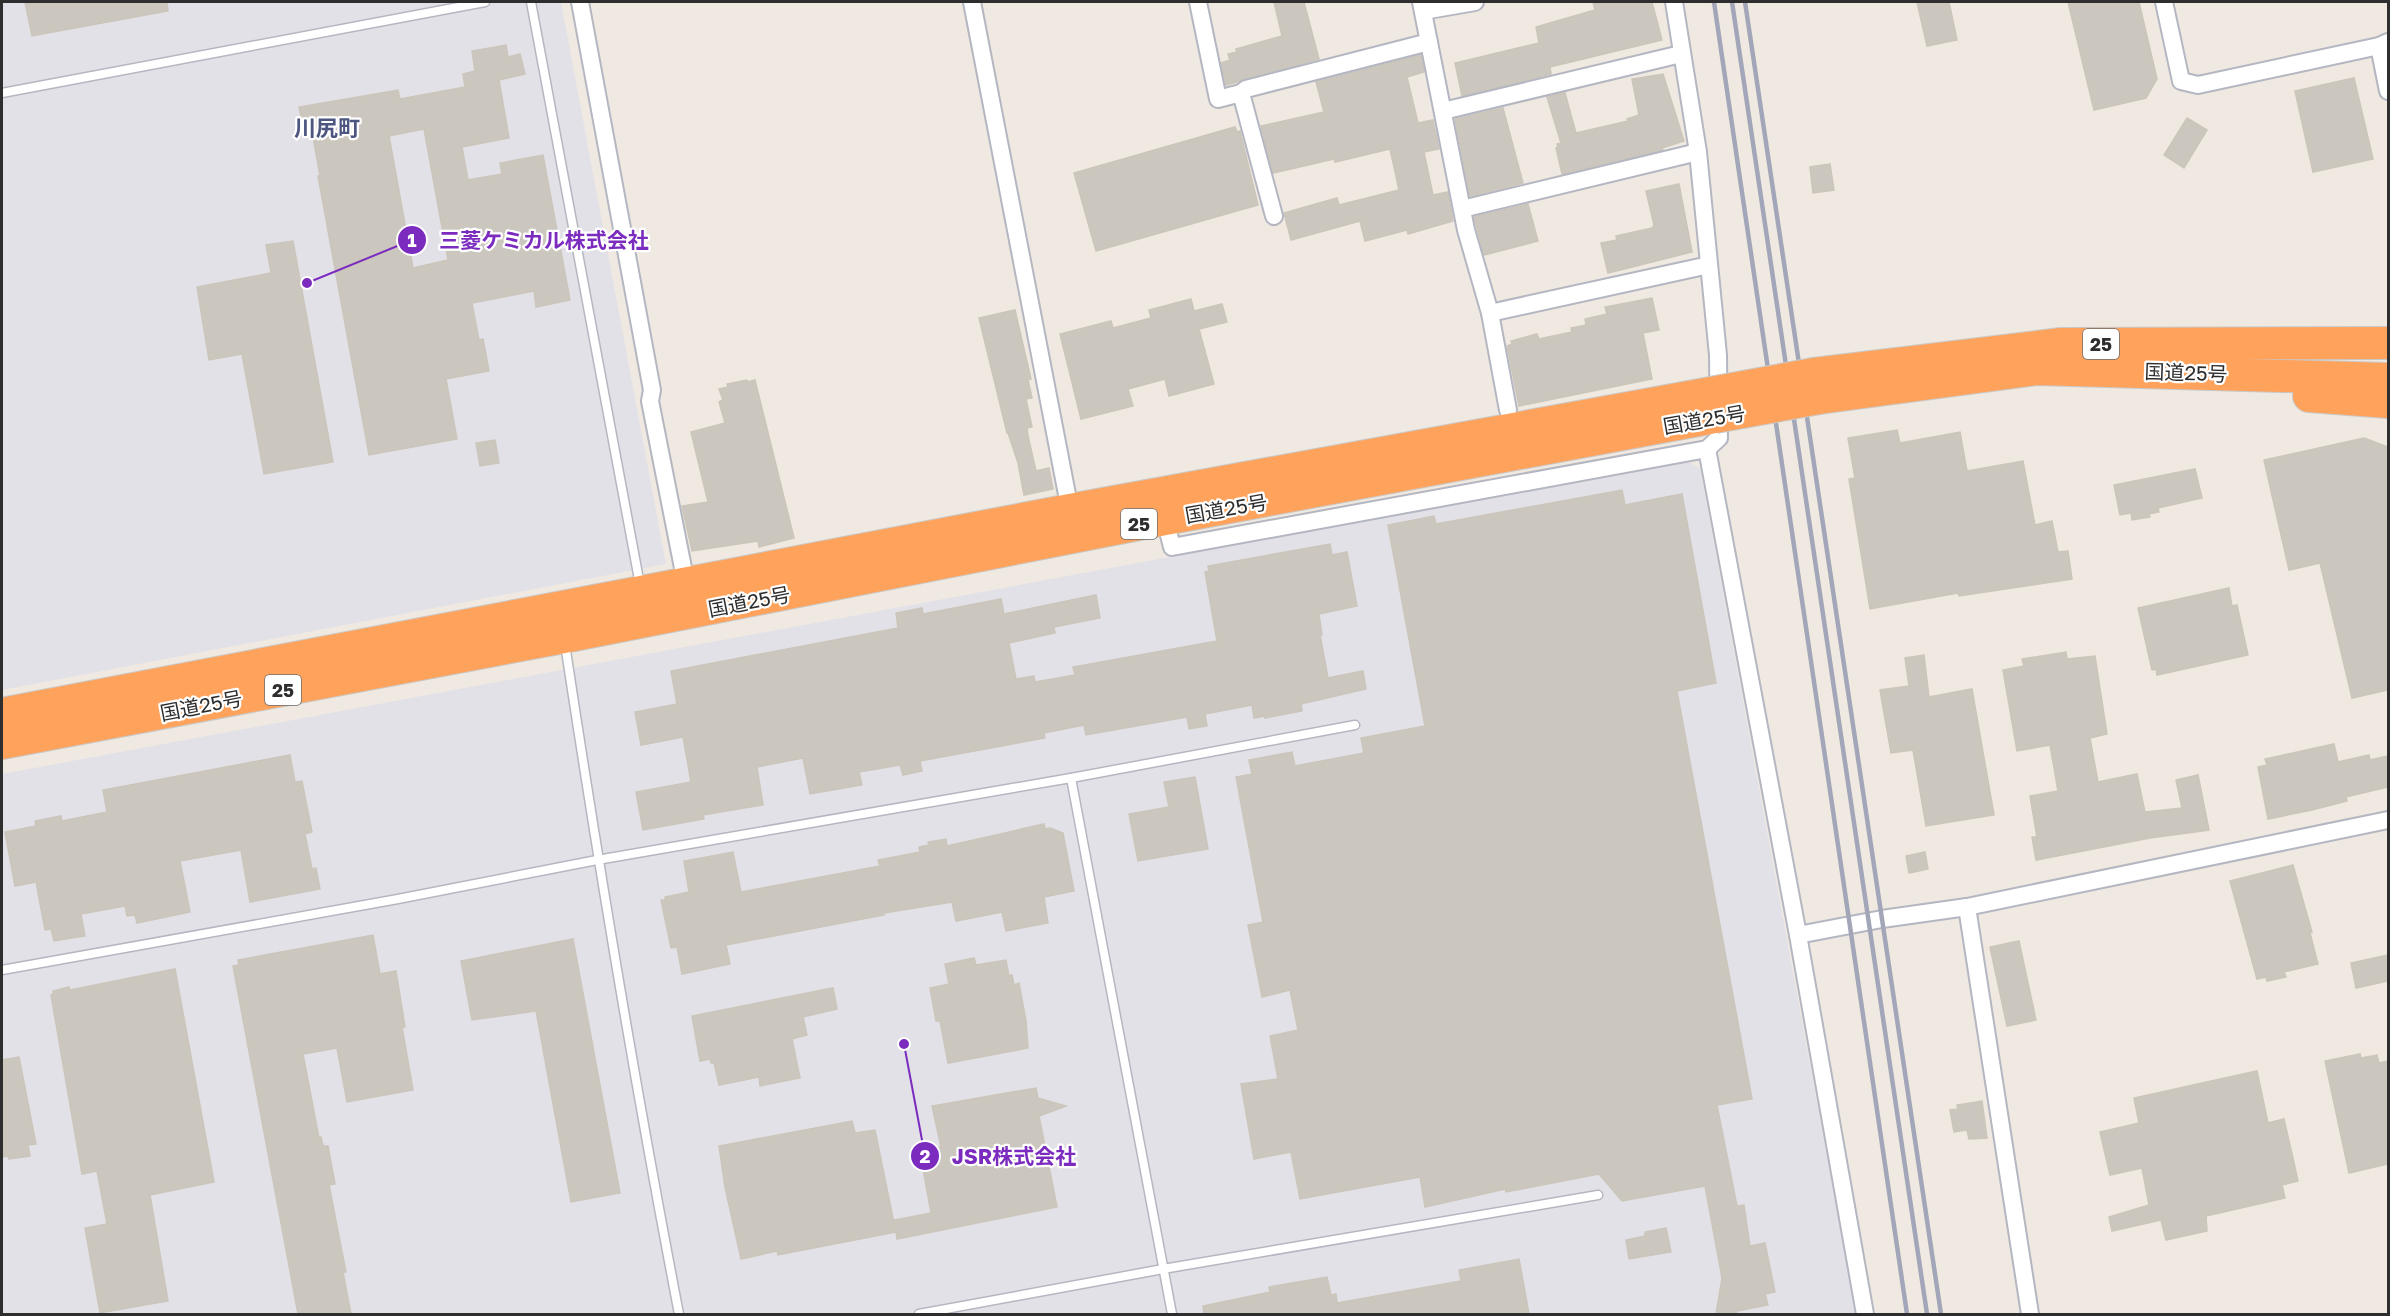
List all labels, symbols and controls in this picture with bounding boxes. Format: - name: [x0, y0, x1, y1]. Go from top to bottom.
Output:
- district label: 川尻町: [294, 114, 360, 141]
- callout: 三菱ケミカル株式会社: [397, 221, 661, 260]
- text: 三菱ケミカル株式会社: [439, 227, 649, 253]
- text: 1: [407, 229, 417, 251]
- road number: 25: [2083, 329, 2119, 359]
- street label: 国道25号: [2144, 359, 2228, 385]
- street label: 国道25号: [1661, 400, 1747, 438]
- street label: 国道25号: [1183, 489, 1269, 527]
- road number: 25: [1121, 509, 1157, 539]
- street label: 国道25号: [706, 581, 792, 621]
- road number: 25: [265, 675, 301, 705]
- street label: 国道25号: [158, 685, 244, 725]
- callout: JSR株式会社: [910, 1137, 1089, 1176]
- text: JSR株式会社: [952, 1143, 1076, 1169]
- text: 2: [920, 1145, 931, 1167]

